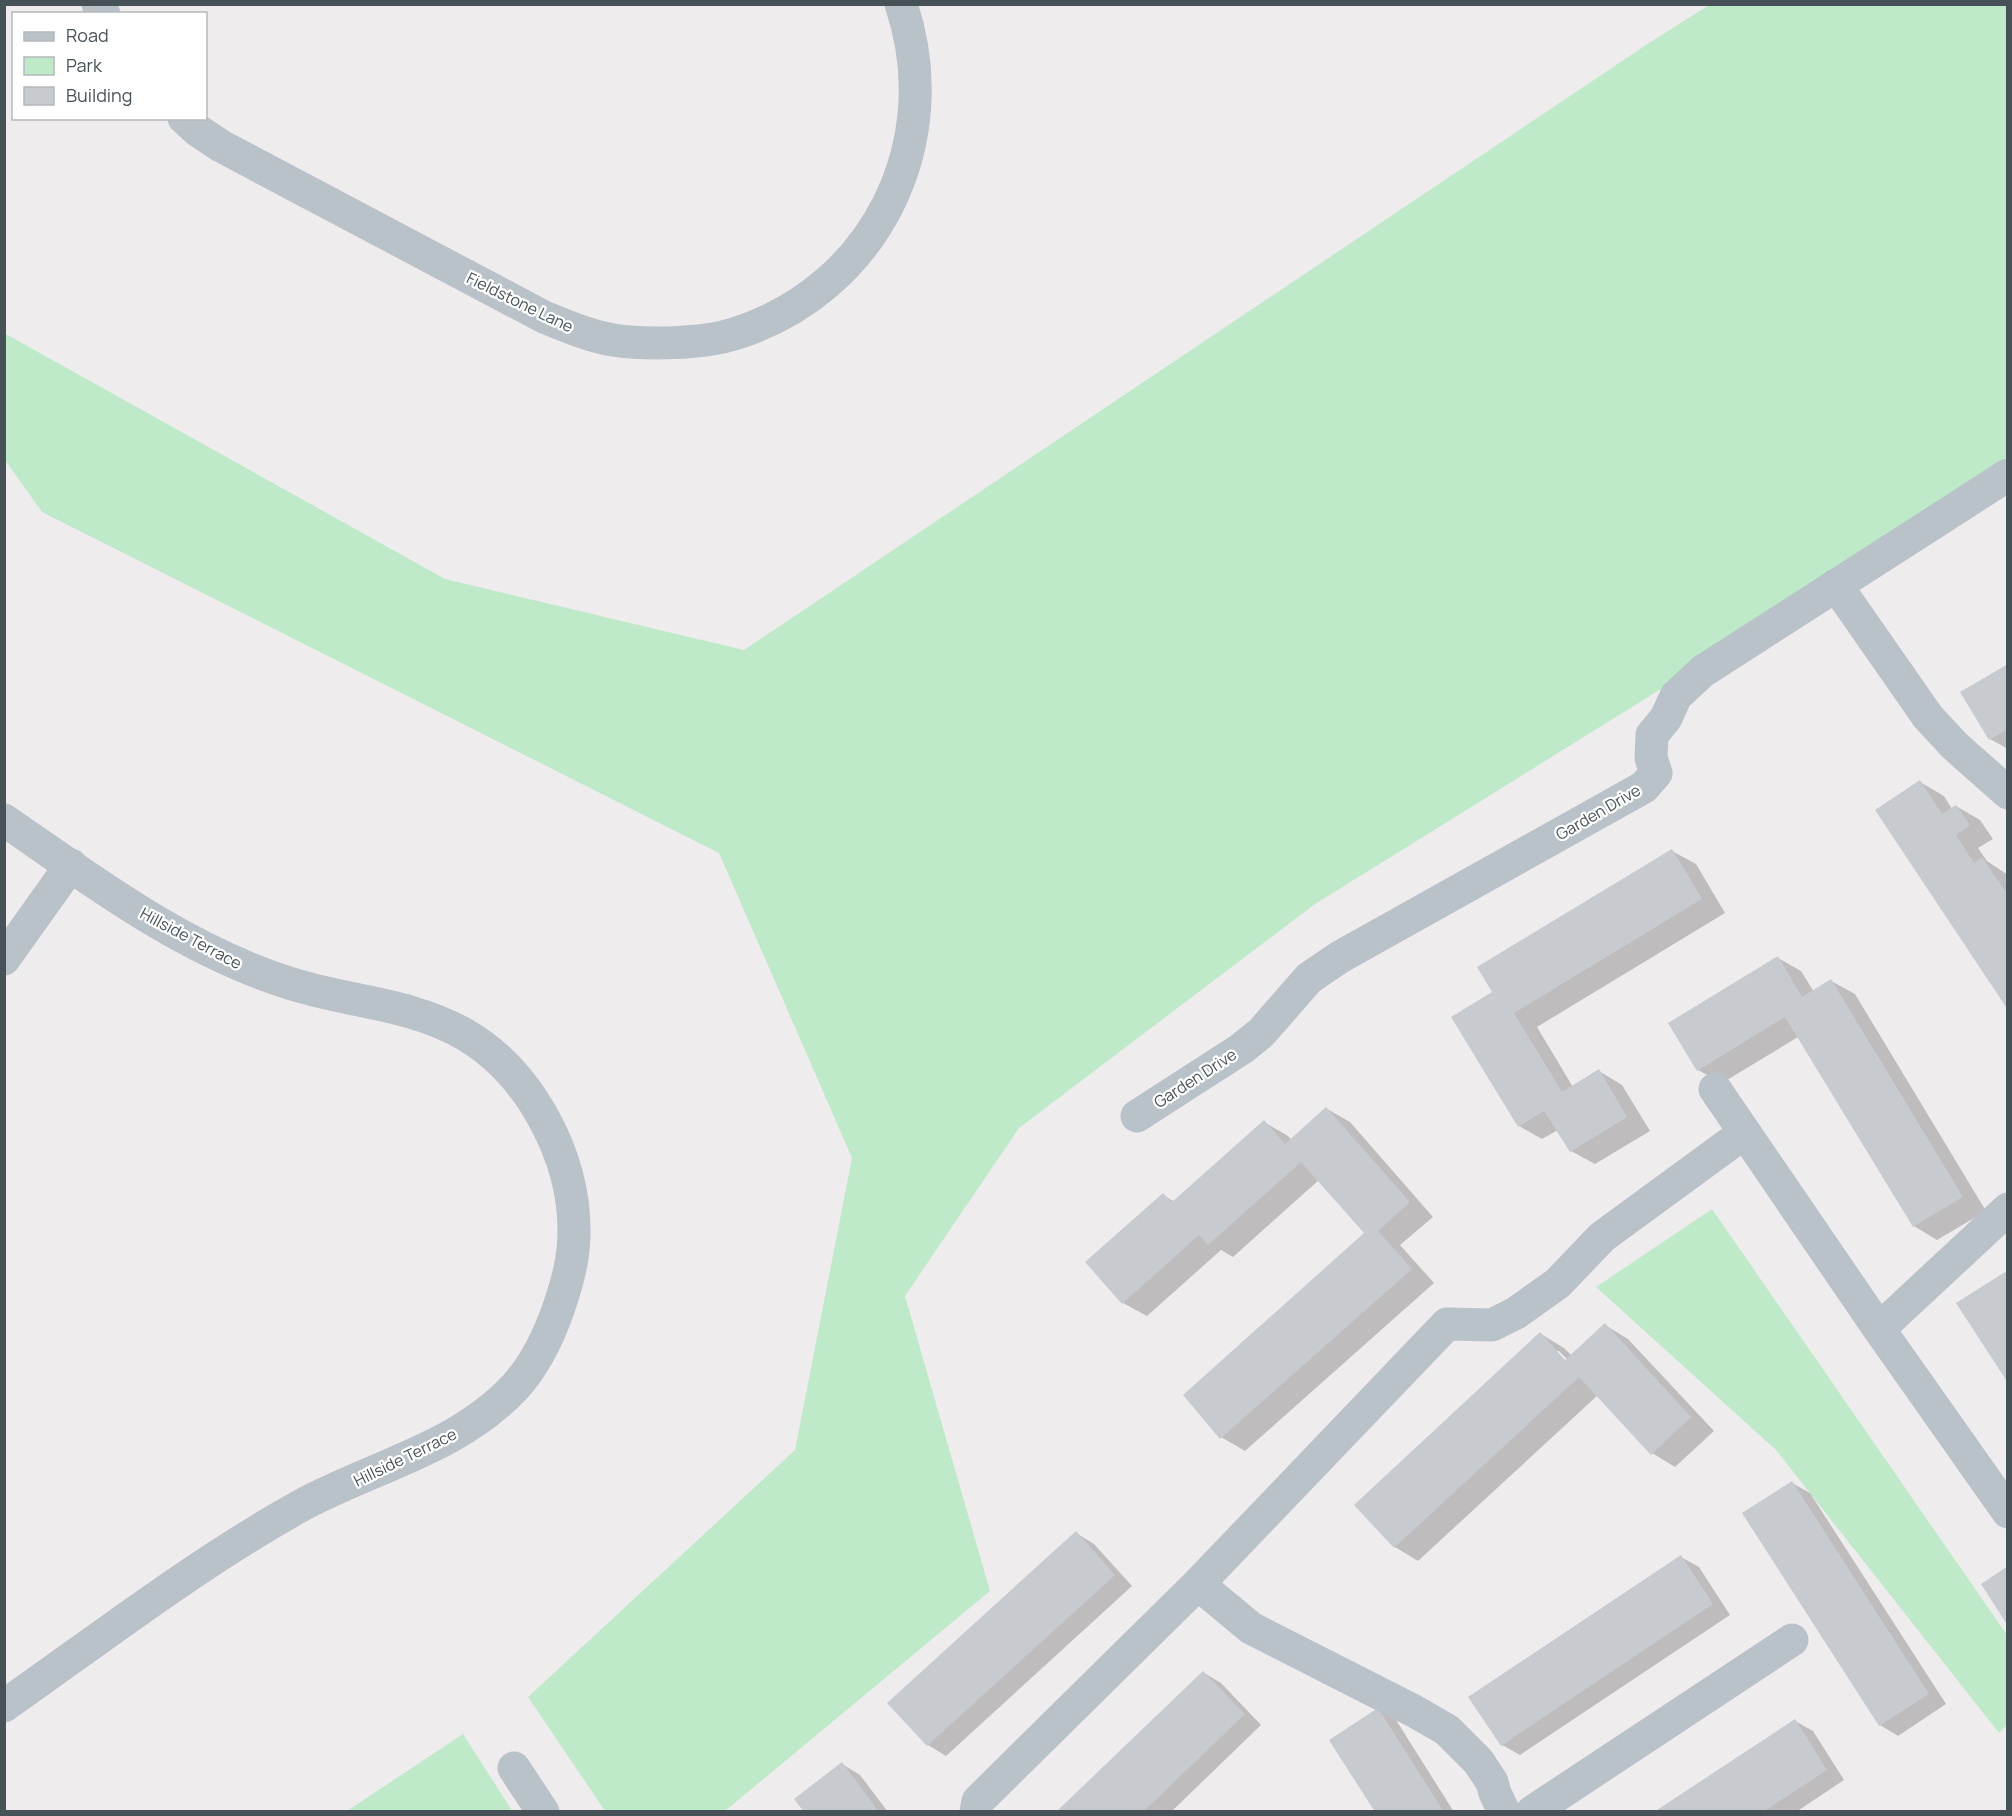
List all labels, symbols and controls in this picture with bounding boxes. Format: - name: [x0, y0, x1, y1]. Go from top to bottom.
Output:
- legend: [12, 12, 207, 120]
- text: Road: [66, 23, 109, 47]
- text: Park: [66, 53, 103, 77]
- text: Building: [66, 83, 132, 107]
- street label: Fieldstone Lane: [463, 267, 577, 337]
- street label: Garden Drive: [1552, 779, 1644, 845]
- street label: Hillside Terrace: [136, 902, 246, 974]
- street label: Garden Drive: [1149, 1043, 1241, 1113]
- street label: Hillside Terrace: [350, 1423, 460, 1491]

